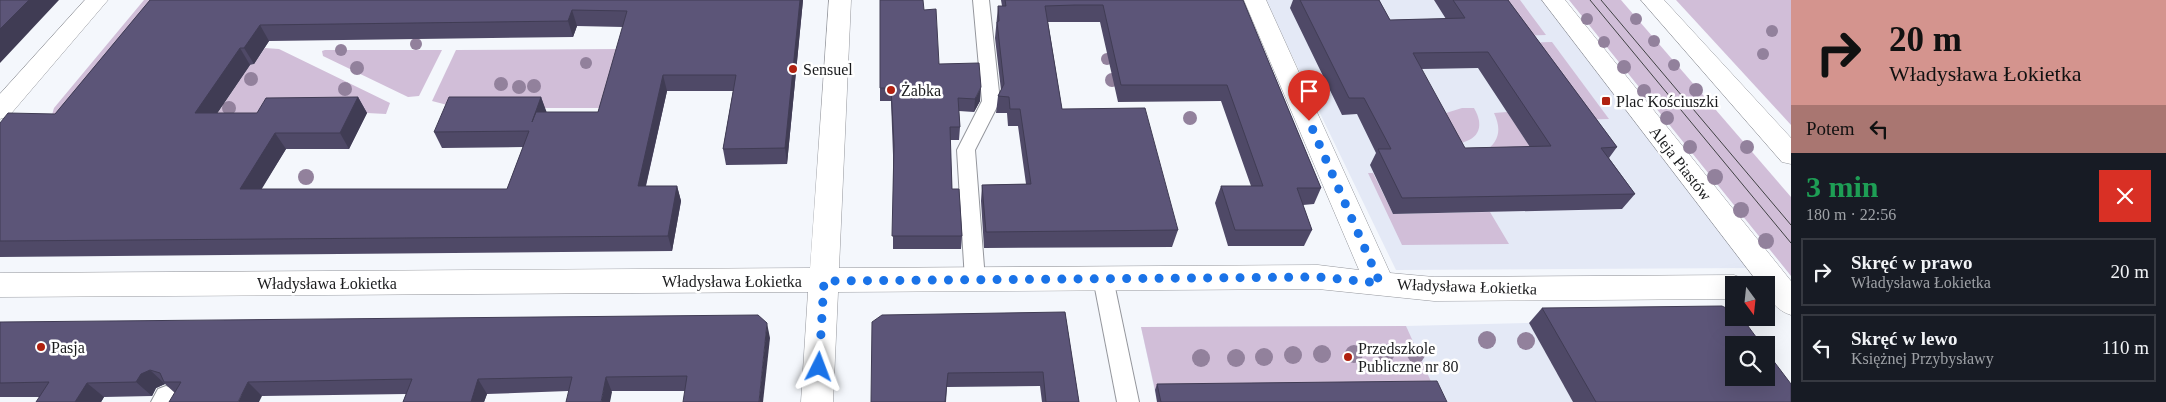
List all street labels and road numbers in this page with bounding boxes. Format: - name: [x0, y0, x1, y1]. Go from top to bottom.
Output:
- street label: Aleja Piastów: [1646, 123, 1715, 205]
- street label: Władysława Łokietka: [662, 273, 802, 291]
- street label: Władysława Łokietka: [257, 275, 397, 293]
- street label: Władysława Łokietka: [1397, 276, 1537, 298]

